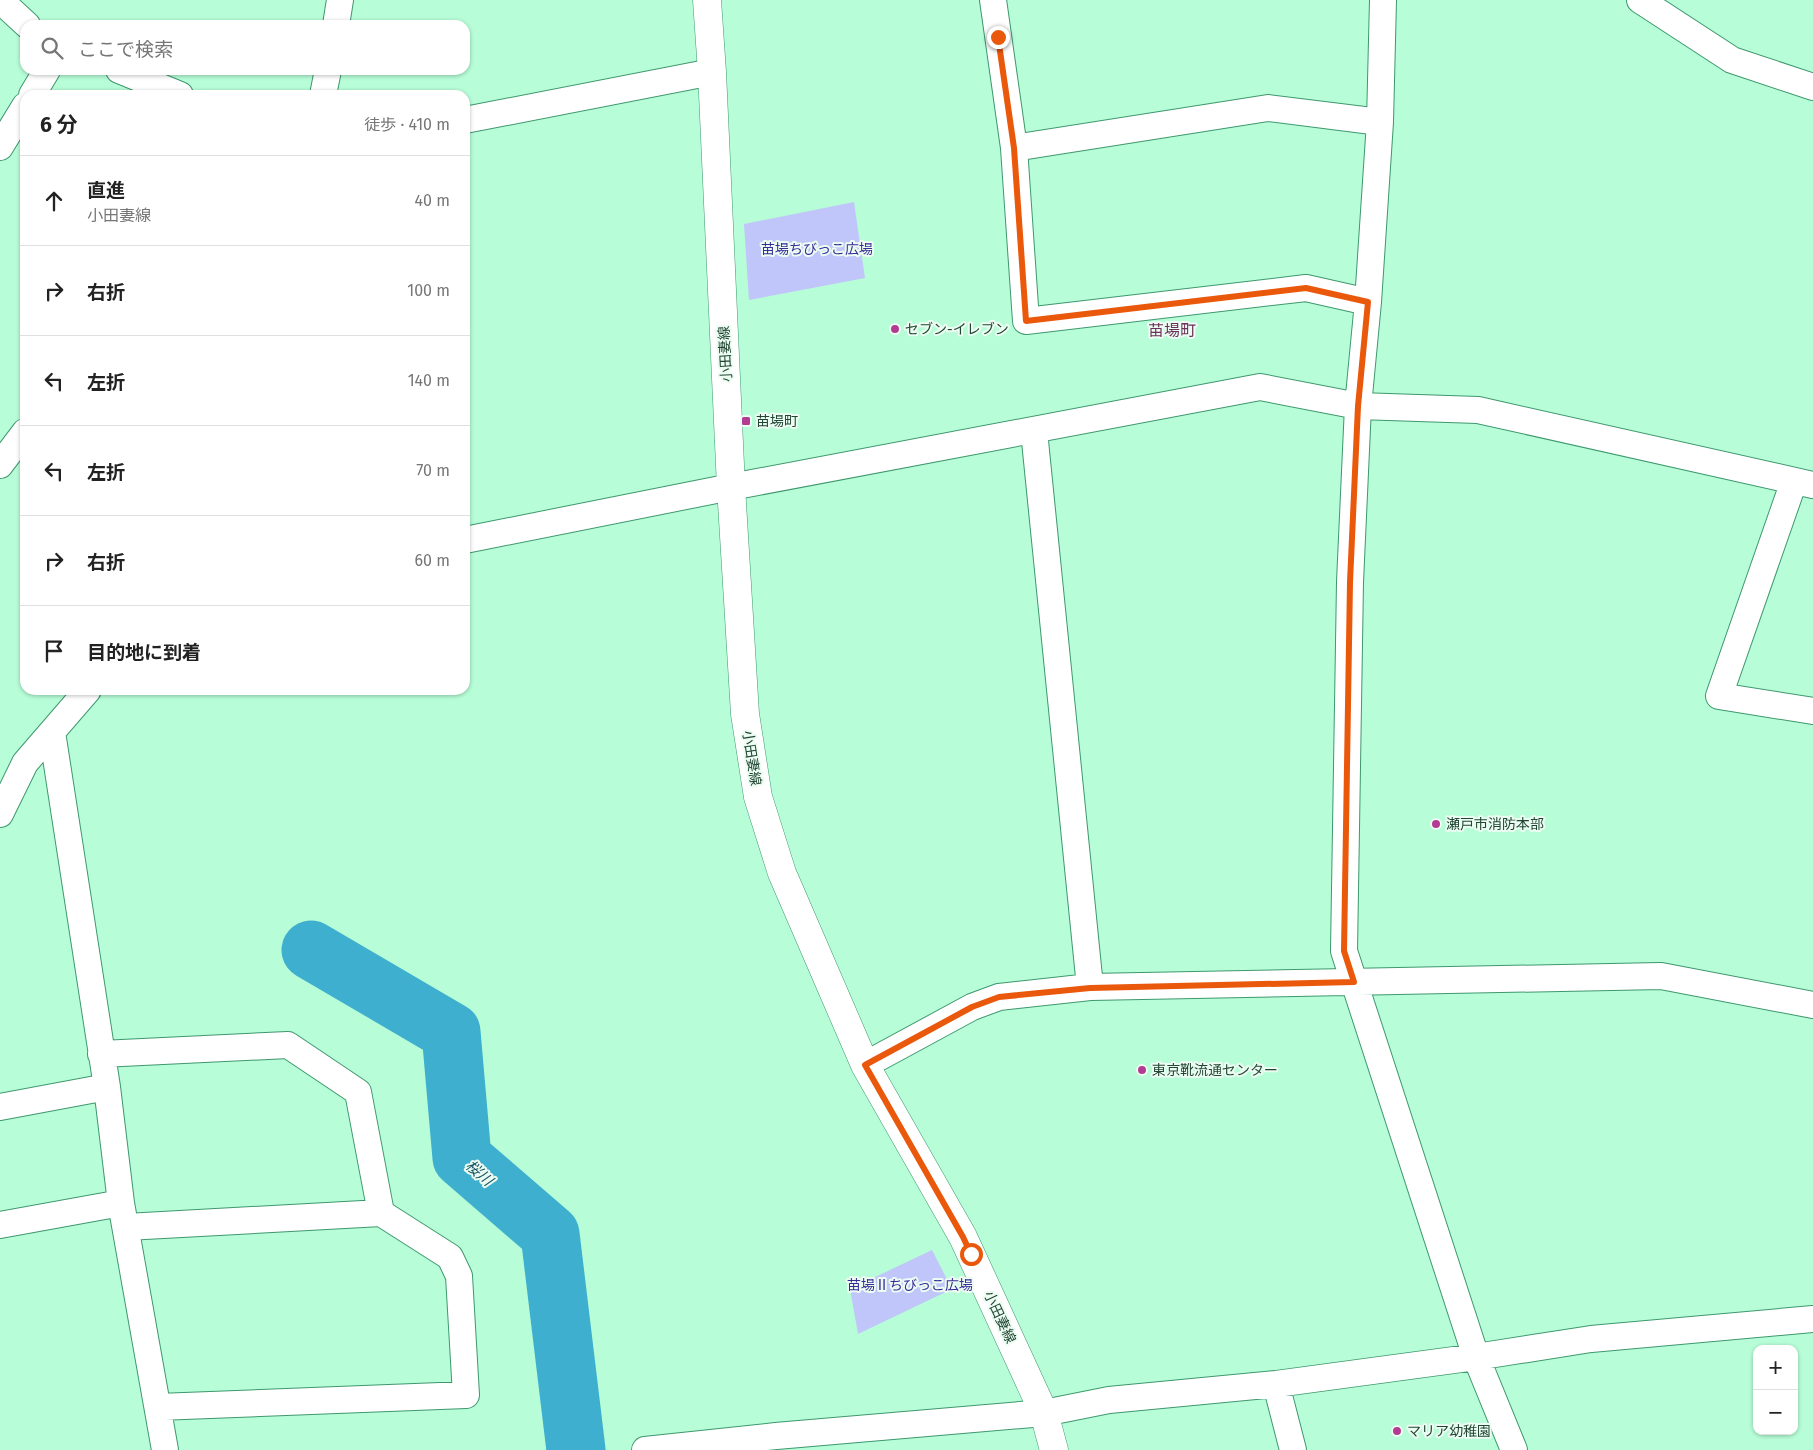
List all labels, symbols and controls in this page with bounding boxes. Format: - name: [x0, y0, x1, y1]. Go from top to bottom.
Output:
- search box: [20, 20, 470, 75]
- route end: [987, 26, 1010, 49]
- icon: search: [38, 34, 66, 62]
- text: ここで検索: [78, 38, 173, 61]
- text: 6 分: [40, 112, 78, 138]
- text: 徒歩 · 410 m: [364, 115, 450, 134]
- text: 直進: [87, 179, 125, 202]
- icon: ahead: [40, 187, 68, 215]
- text: 40 m: [415, 191, 450, 210]
- text: 小田妻線: [87, 206, 151, 225]
- park label: 苗場ちびっこ広場: [761, 241, 873, 258]
- icon: right: [40, 277, 68, 305]
- text: 右折: [87, 281, 125, 304]
- text: 100 m: [407, 281, 450, 300]
- place label: セブン-イレブン: [905, 321, 1009, 338]
- district label: 苗場町: [1148, 321, 1196, 340]
- marker: セブン-イレブン: [889, 323, 901, 335]
- street label: 小田妻線: [716, 326, 735, 382]
- icon: left: [40, 367, 68, 395]
- text: 左折: [87, 371, 125, 394]
- text: 140 m: [408, 371, 450, 390]
- place label: 苗場町: [756, 413, 798, 430]
- marker: 苗場町: [740, 415, 752, 427]
- icon: left: [40, 457, 68, 485]
- text: 左折: [87, 461, 125, 484]
- text: 70 m: [416, 461, 450, 480]
- icon: right: [40, 547, 68, 575]
- text: 右折: [87, 551, 125, 574]
- text: 60 m: [415, 551, 450, 570]
- icon: arrive: [40, 637, 68, 665]
- text: 目的地に到着: [87, 641, 201, 664]
- street label: 小田妻線: [739, 729, 764, 787]
- place label: 瀬戸市消防本部: [1446, 816, 1544, 833]
- marker: 瀬戸市消防本部: [1430, 818, 1442, 830]
- place label: 東京靴流通センター: [1152, 1062, 1278, 1079]
- marker: 東京靴流通センター: [1136, 1064, 1148, 1076]
- water label: 桜川: [462, 1156, 498, 1191]
- route start: [960, 1243, 983, 1266]
- park label: 苗場Ⅱちびっこ広場: [847, 1277, 973, 1294]
- street label: 小田妻線: [980, 1288, 1019, 1346]
- map controls: [1753, 1345, 1798, 1435]
- button: +: [1753, 1345, 1798, 1390]
- button: −: [1753, 1390, 1798, 1435]
- place label: マリア幼稚園: [1407, 1423, 1491, 1440]
- marker: マリア幼稚園: [1391, 1425, 1403, 1437]

